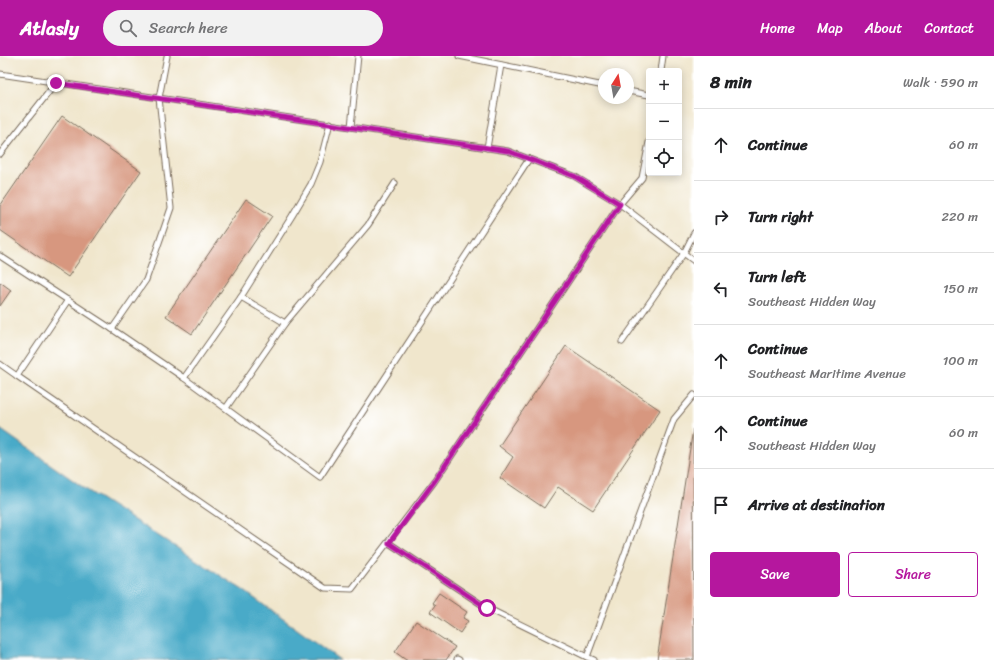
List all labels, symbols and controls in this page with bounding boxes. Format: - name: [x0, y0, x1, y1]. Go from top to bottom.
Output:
- search box: [103, 10, 383, 46]
- text: Atlasly: [20, 12, 79, 45]
- text: Search here: [149, 15, 228, 41]
- text: Home: [760, 16, 795, 41]
- text: Map: [817, 16, 843, 41]
- text: About: [865, 16, 902, 41]
- text: Contact: [924, 16, 974, 41]
- icon: search: [117, 17, 139, 39]
- text: 8 min: [710, 67, 752, 97]
- north arrow: [598, 68, 634, 104]
- map controls: [646, 68, 682, 176]
- button: +: [646, 68, 682, 104]
- text: Walk · 590 m: [903, 71, 978, 94]
- route end: [47, 74, 65, 92]
- button: −: [646, 104, 682, 140]
- text: Continue: [748, 132, 808, 158]
- text: 60 m: [949, 133, 978, 156]
- icon: ahead: [710, 134, 732, 156]
- button: locate: [646, 140, 682, 176]
- text: Turn right: [748, 204, 813, 230]
- text: 220 m: [941, 205, 978, 228]
- icon: right: [710, 206, 732, 228]
- text: Turn left: [748, 264, 806, 290]
- text: 150 m: [943, 277, 978, 300]
- icon: left: [710, 278, 732, 300]
- text: Southeast Hidden Way: [748, 290, 876, 313]
- text: Continue: [748, 336, 808, 362]
- text: 100 m: [943, 349, 978, 372]
- icon: ahead: [710, 350, 732, 372]
- text: Southeast Maritime Avenue: [748, 362, 906, 385]
- text: Continue: [748, 408, 808, 434]
- text: 60 m: [949, 421, 978, 444]
- icon: ahead: [710, 422, 732, 444]
- text: Southeast Hidden Way: [748, 434, 876, 457]
- text: Arrive at destination: [748, 492, 885, 518]
- icon: arrive: [710, 494, 732, 516]
- button: Save: [710, 552, 840, 597]
- button: Share: [848, 552, 978, 597]
- route start: [478, 599, 496, 617]

